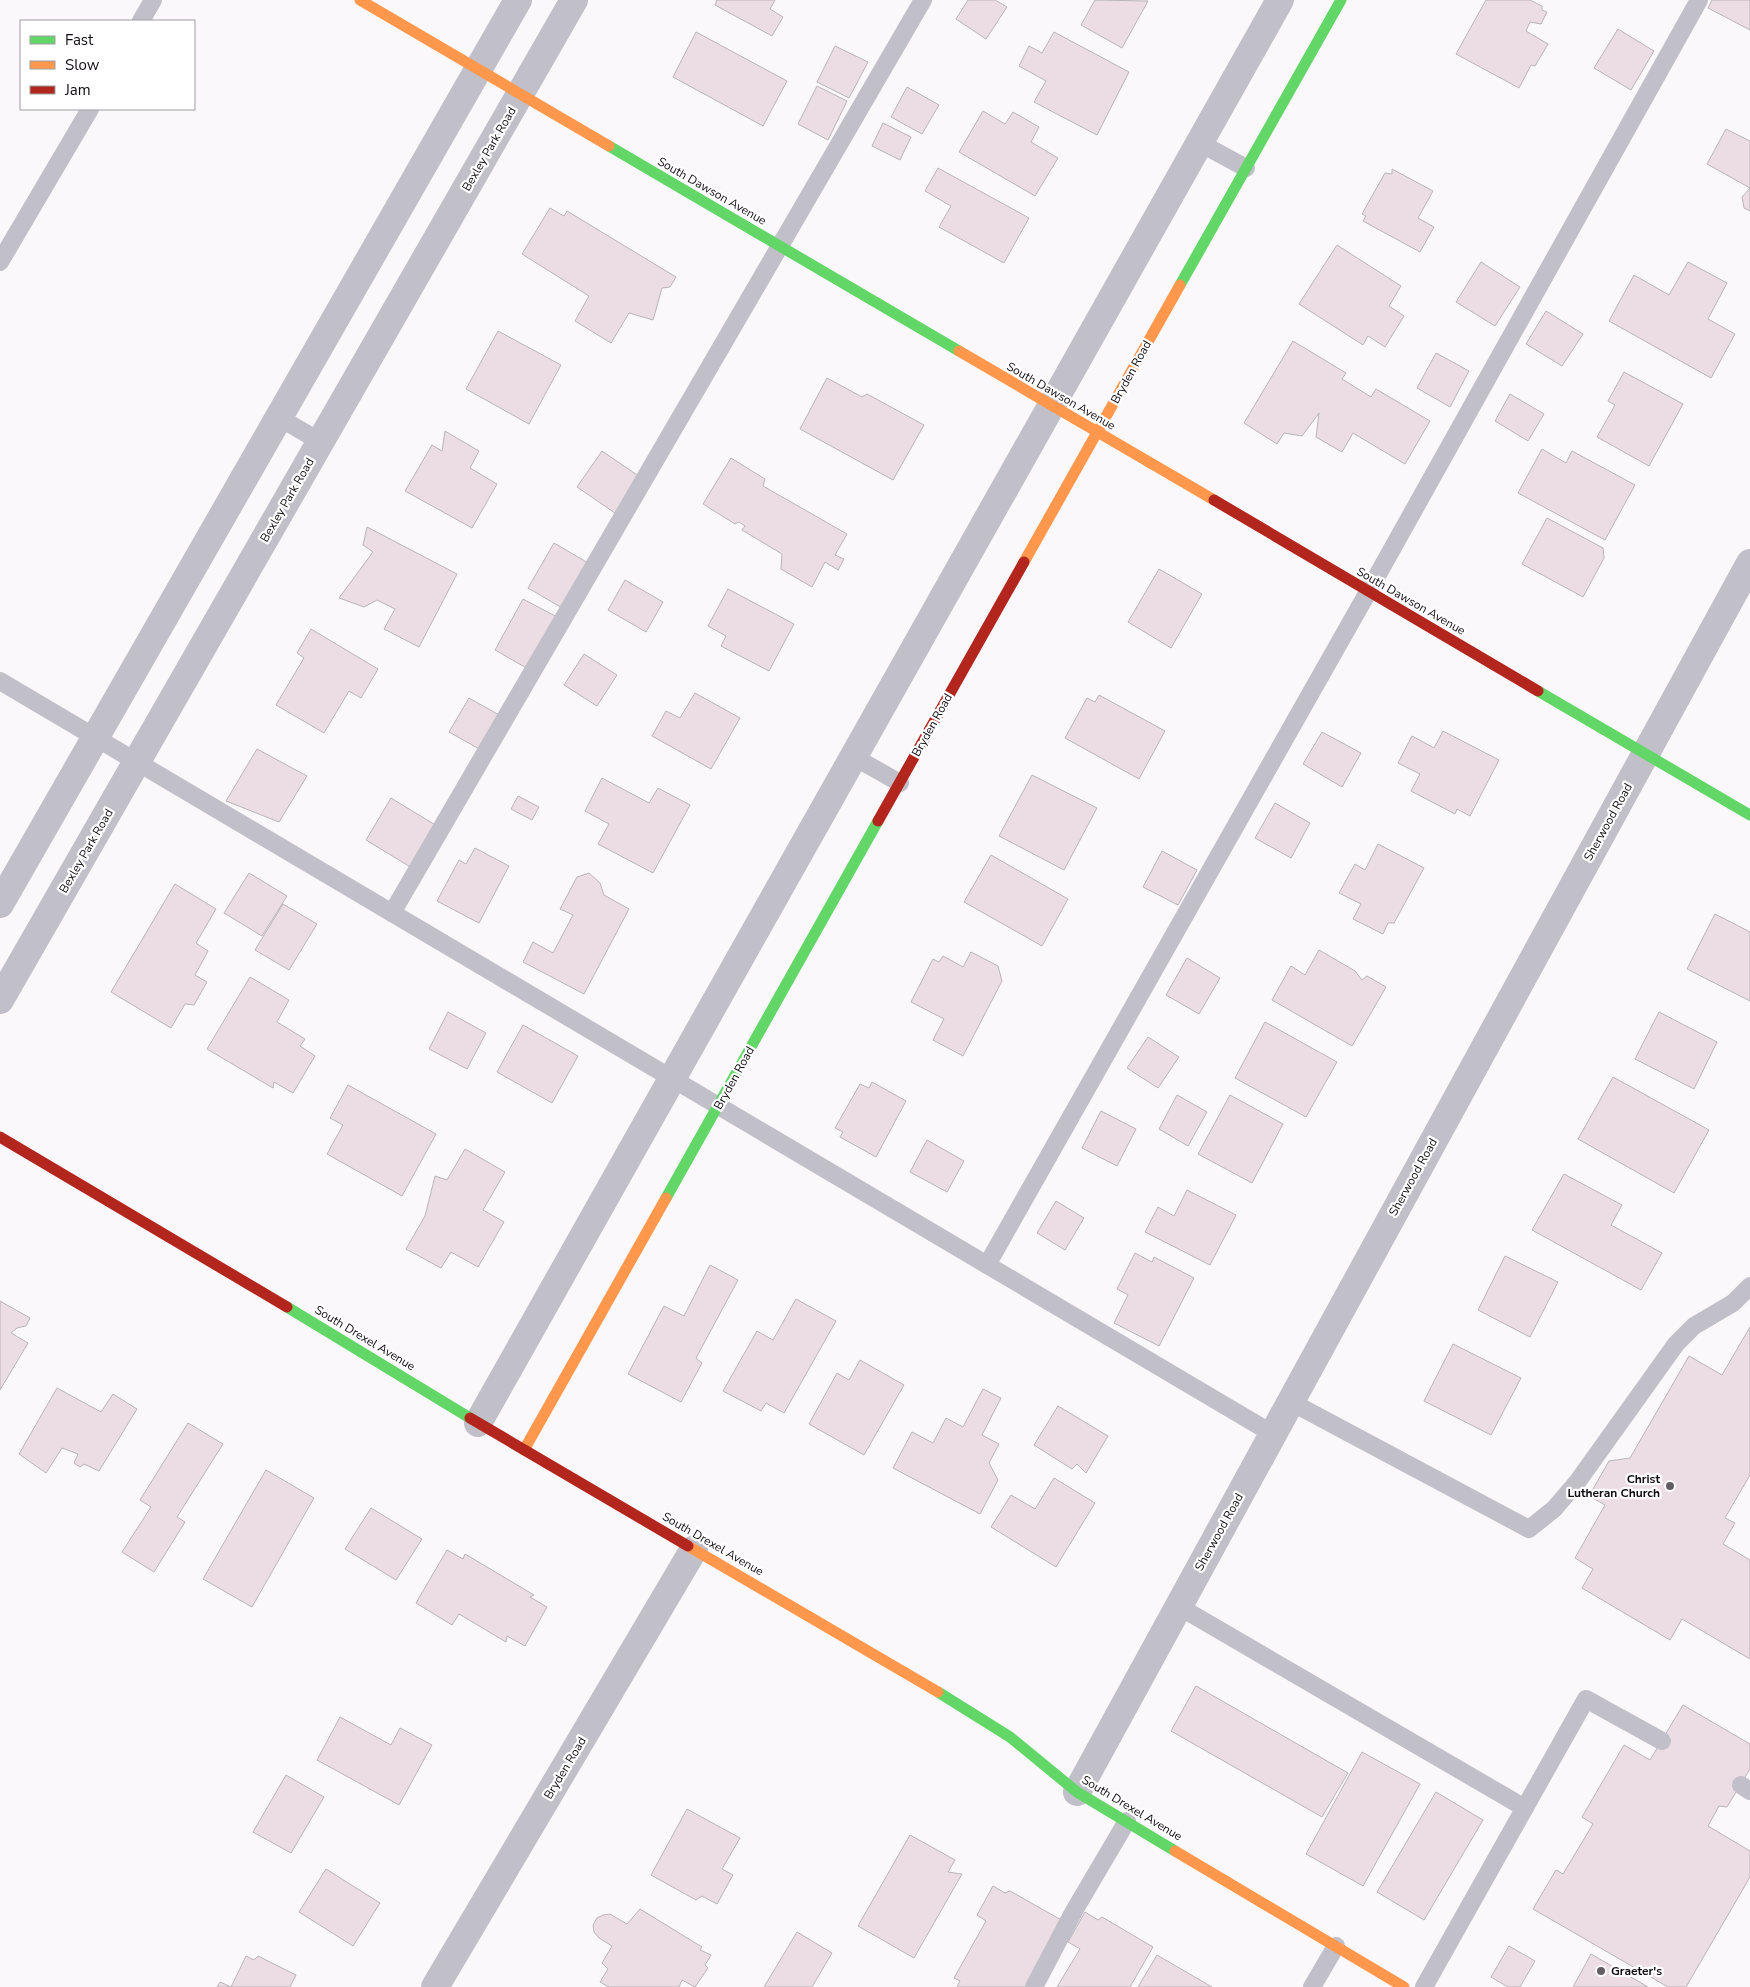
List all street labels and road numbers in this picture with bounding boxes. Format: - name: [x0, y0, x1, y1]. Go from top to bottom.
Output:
- street label: Bexley Park Road: [458, 104, 520, 194]
- street label: South Dawson Avenue: [655, 153, 769, 229]
- street label: Bryden Road: [1107, 337, 1155, 407]
- street label: South Dawson Avenue: [1004, 358, 1118, 434]
- street label: Bexley Park Road: [256, 455, 318, 545]
- street label: South Dawson Avenue: [1354, 563, 1468, 639]
- street label: Bryden Road: [908, 690, 956, 760]
- street label: Sherwood Road: [1580, 780, 1636, 864]
- street label: Bexley Park Road: [55, 806, 117, 896]
- street label: Bryden Road: [710, 1043, 758, 1113]
- street label: Sherwood Road: [1385, 1135, 1441, 1219]
- street label: South Drexel Avenue: [312, 1302, 418, 1374]
- street label: Sherwood Road: [1191, 1490, 1247, 1574]
- street label: South Drexel Avenue: [659, 1508, 767, 1580]
- street label: Bryden Road: [540, 1734, 590, 1802]
- street label: South Drexel Avenue: [1079, 1772, 1185, 1844]

